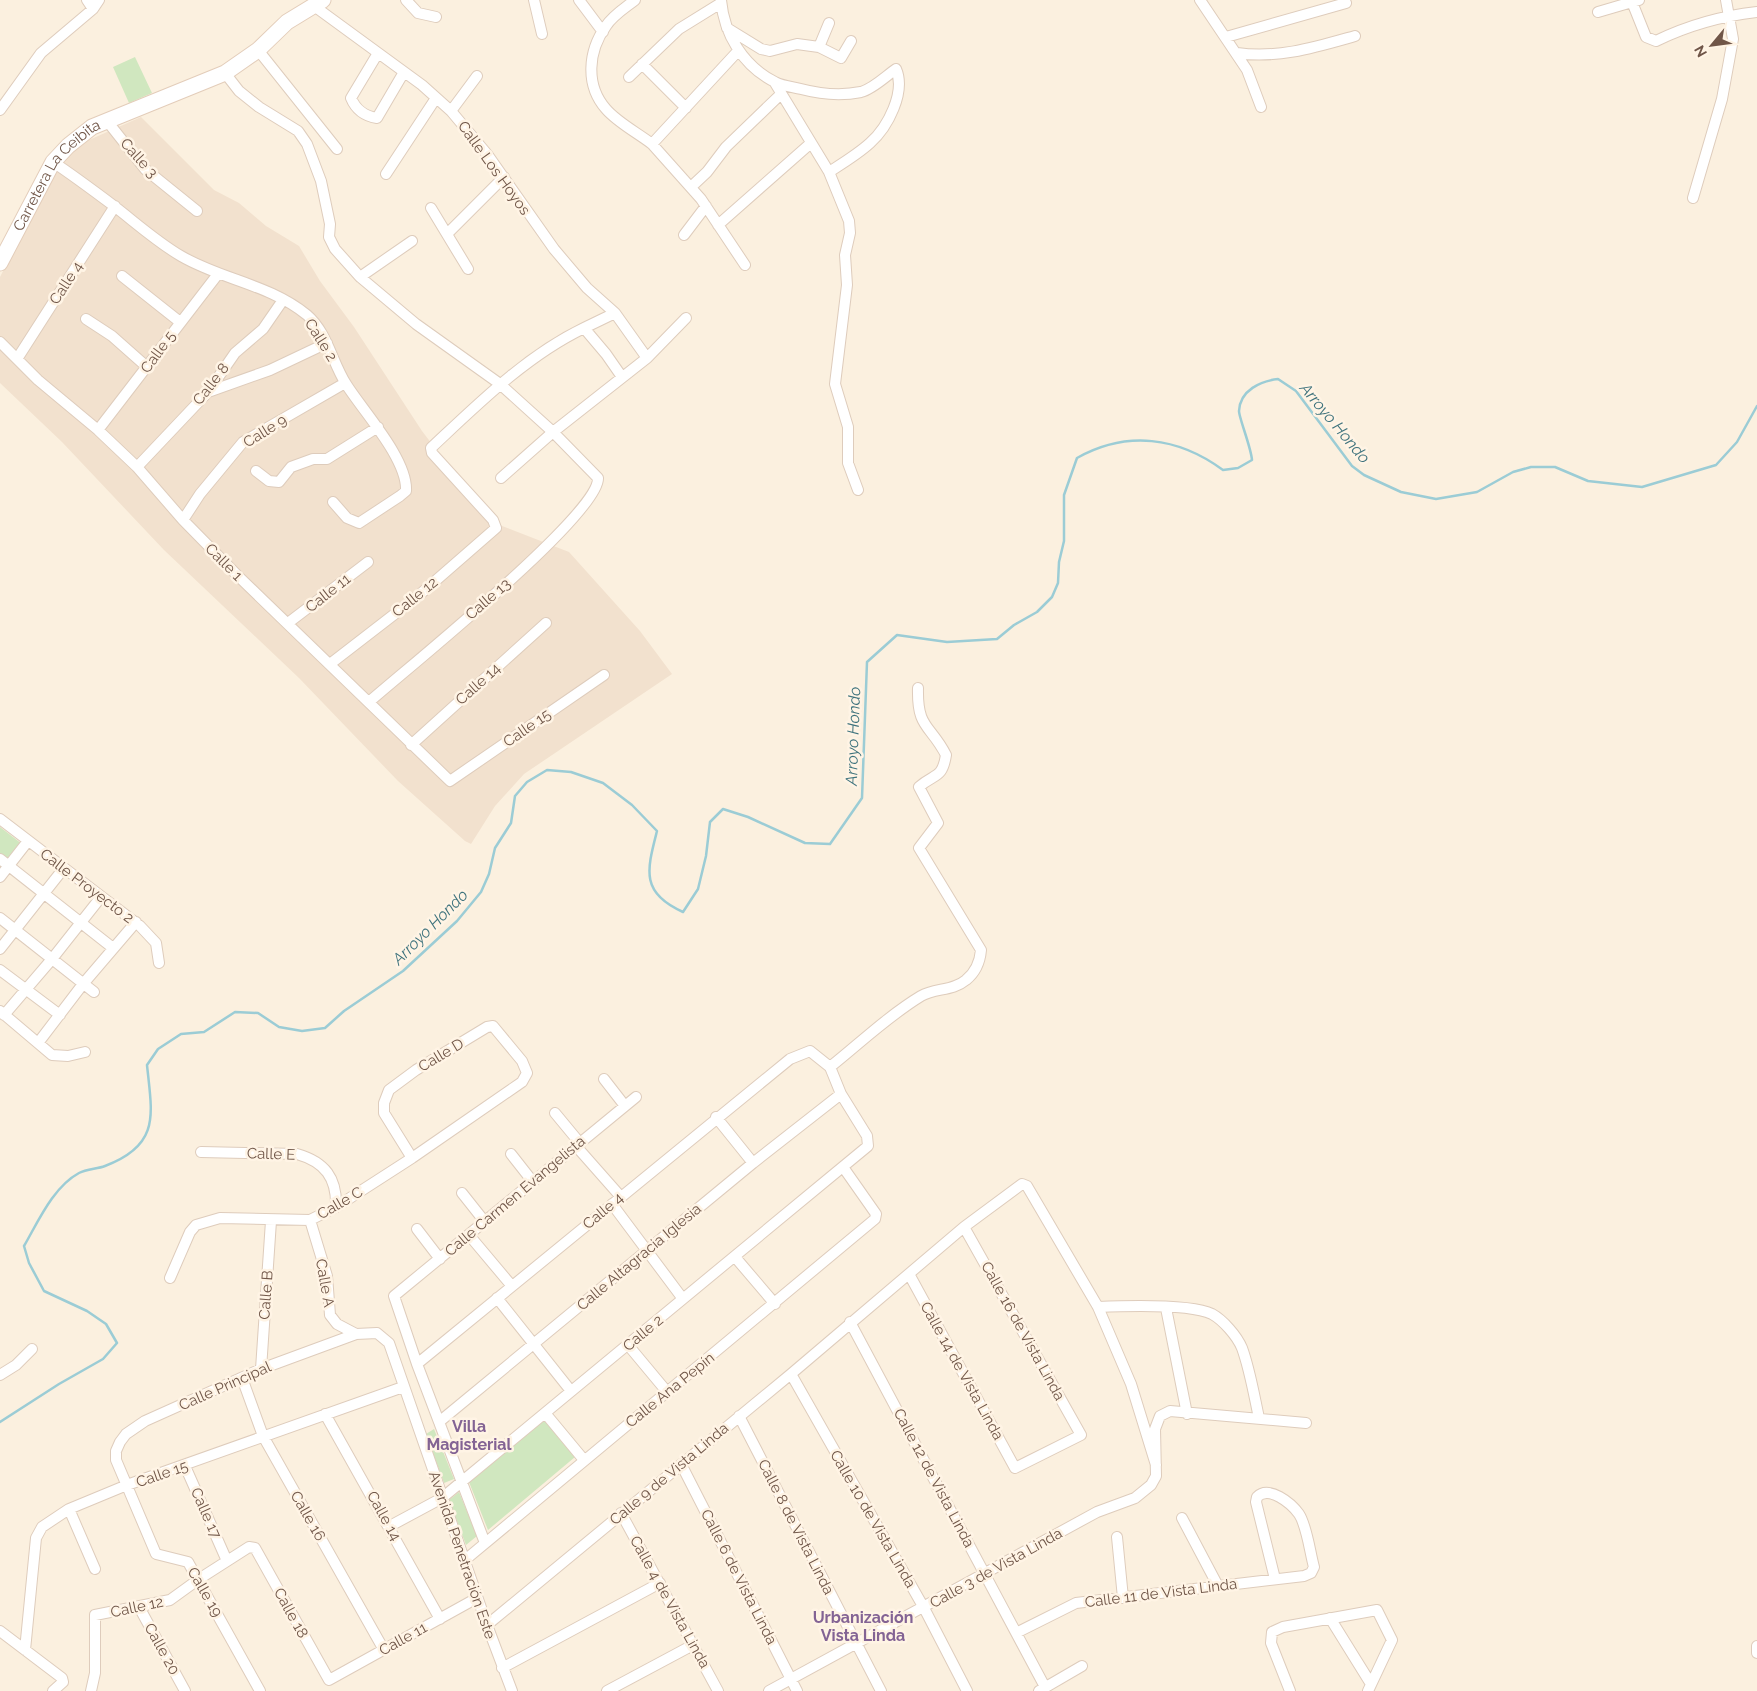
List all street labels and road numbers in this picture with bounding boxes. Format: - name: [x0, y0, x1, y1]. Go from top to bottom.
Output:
- street label: Carretera La Ceibita: [9, 116, 103, 234]
- street label: Calle Los Hoyos: [454, 118, 534, 218]
- street label: Calle 3: [116, 134, 162, 182]
- street label: Calle 4: [46, 258, 86, 308]
- street label: Calle 2: [301, 315, 341, 365]
- street label: Calle 5: [137, 328, 179, 376]
- street label: Calle 8: [189, 359, 233, 409]
- street label: Calle 9: [240, 411, 290, 451]
- street label: Calle 1: [201, 539, 247, 585]
- street label: Calle 11: [302, 570, 355, 616]
- street label: Calle 12: [389, 573, 442, 621]
- street label: Calle 13: [462, 575, 514, 623]
- street label: Calle 14: [452, 659, 504, 709]
- street label: Calle 15: [500, 705, 554, 751]
- street label: Calle Proyecto 2: [37, 845, 138, 927]
- street label: Calle D: [415, 1034, 467, 1076]
- street label: Calle Carmen Evangelista: [441, 1132, 589, 1260]
- street label: Calle E: [247, 1144, 295, 1164]
- street label: Calle C: [314, 1183, 366, 1223]
- street label: Calle 4: [579, 1189, 627, 1233]
- street label: Calle Altagracia Iglesia: [573, 1200, 705, 1314]
- street label: Calle A: [312, 1257, 338, 1309]
- street label: Calle 16 de Vista Linda: [977, 1258, 1069, 1404]
- street label: Calle B: [255, 1270, 277, 1320]
- street label: Calle 14 de Vista Linda: [917, 1299, 1007, 1443]
- street label: Calle 2: [619, 1311, 667, 1355]
- street label: Calle Ana Pepín: [622, 1349, 718, 1431]
- street label: Calle Principal: [176, 1357, 275, 1414]
- street label: Calle 12 de Vista Linda: [890, 1405, 978, 1551]
- street label: Calle 9 de Vista Linda: [606, 1419, 732, 1529]
- street label: Calle 10 de Vista Linda: [826, 1447, 920, 1591]
- street label: Calle 8 de Vista Linda: [754, 1456, 838, 1598]
- street label: Calle 15: [134, 1457, 190, 1491]
- street label: Avenida Penetración Este: [425, 1469, 499, 1642]
- street label: Calle 17: [187, 1485, 225, 1541]
- street label: Calle 16: [287, 1488, 329, 1544]
- street label: Calle 14: [363, 1488, 405, 1544]
- street label: Calle 6 de Vista Linda: [697, 1506, 781, 1648]
- street label: Calle 3 de Vista Linda: [927, 1524, 1065, 1612]
- street label: Calle 4 de Vista Linda: [626, 1533, 714, 1671]
- street label: Calle 19: [184, 1564, 227, 1620]
- street label: Calle 11 de Vista Linda: [1084, 1575, 1238, 1611]
- street label: Calle 18: [270, 1585, 312, 1641]
- street label: Calle 12: [109, 1593, 165, 1621]
- street label: Calle 11: [376, 1618, 431, 1660]
- street label: Calle 20: [140, 1620, 184, 1678]

